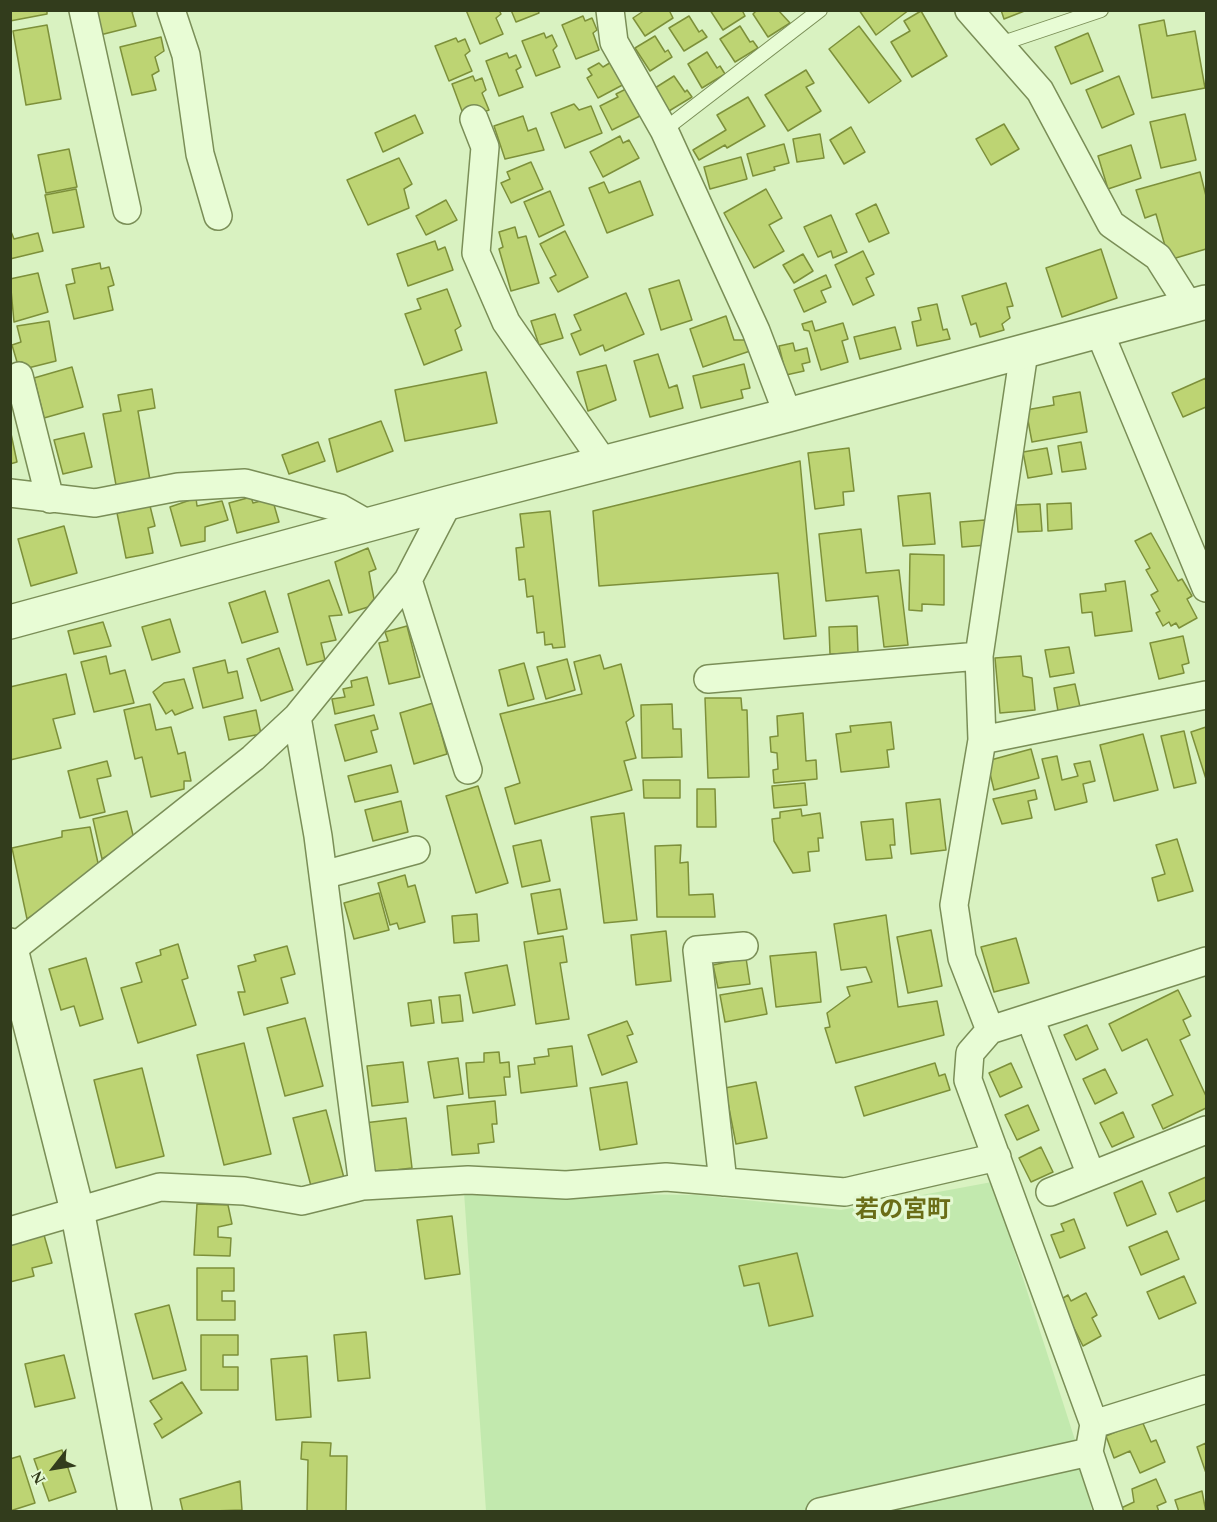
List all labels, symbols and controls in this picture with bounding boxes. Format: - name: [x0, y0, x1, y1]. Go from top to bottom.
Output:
- district label: 若の宮町: [855, 1194, 951, 1222]
- north arrow: [24, 1438, 84, 1498]
- text: N: [28, 1468, 48, 1487]

